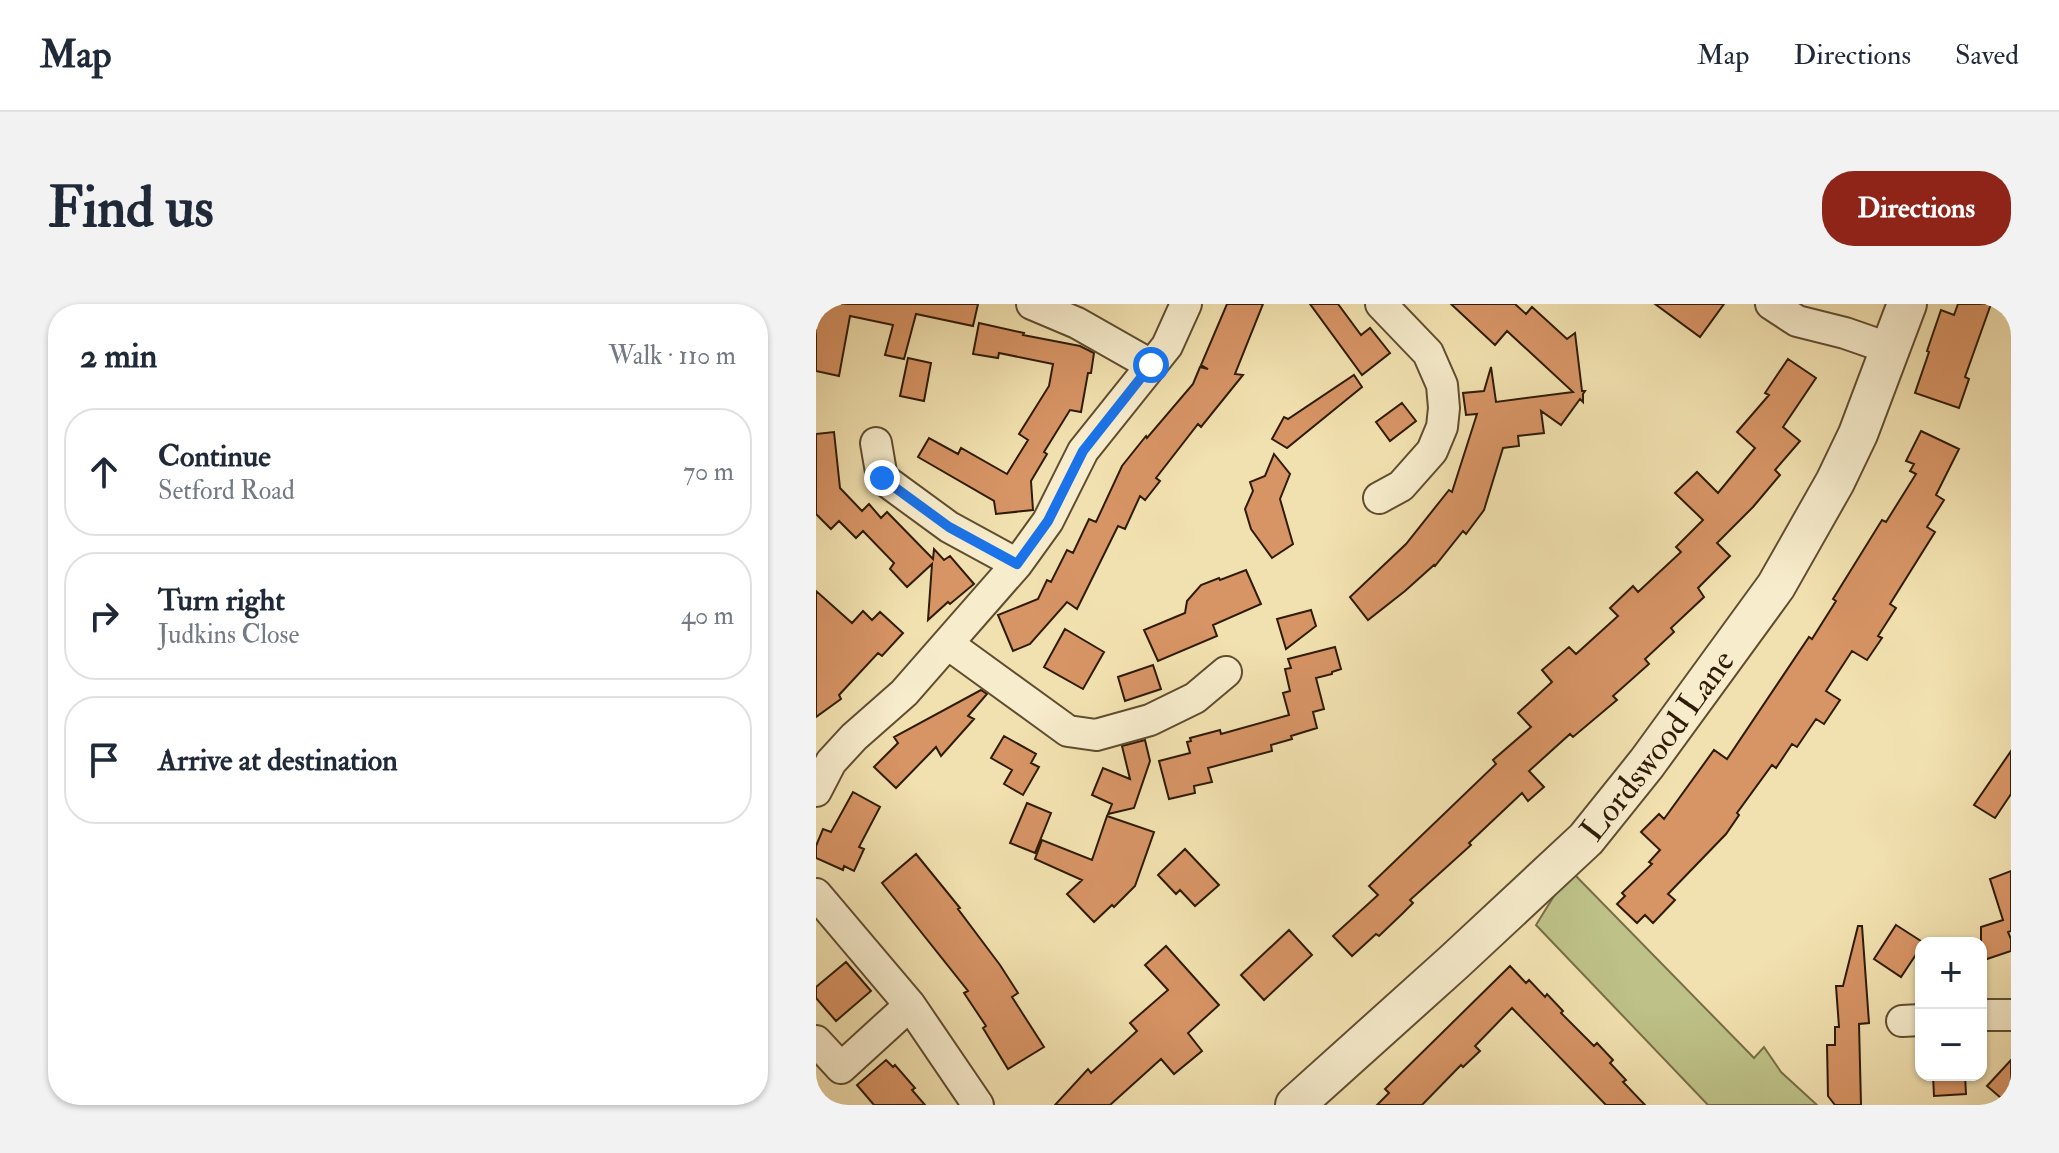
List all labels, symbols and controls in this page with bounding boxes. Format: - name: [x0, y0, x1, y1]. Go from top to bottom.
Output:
- text: Map: [40, 31, 111, 79]
- text: Map: [1697, 38, 1750, 73]
- text: Directions: [1794, 38, 1911, 73]
- text: Saved: [1955, 38, 2019, 73]
- button: Directions: [1822, 171, 2011, 246]
- text: Find us: [48, 173, 214, 244]
- text: 2 min: [80, 335, 157, 378]
- text: Walk · 110 m: [609, 340, 736, 372]
- route start: [1133, 347, 1169, 383]
- text: Continue: [158, 438, 271, 475]
- icon: ahead: [82, 450, 126, 494]
- text: 70 m: [683, 456, 734, 488]
- route end: [864, 460, 900, 496]
- text: Setford Road: [158, 475, 295, 507]
- text: Turn right: [158, 582, 285, 619]
- icon: right: [82, 594, 126, 638]
- text: 40 m: [681, 600, 734, 632]
- text: Judkins Close: [158, 619, 299, 651]
- street label: Lordswood Lane: [1571, 641, 1744, 850]
- icon: arrive: [82, 738, 126, 782]
- text: Arrive at destination: [158, 742, 398, 779]
- map controls: [1915, 937, 1987, 1081]
- button: +: [1915, 937, 1987, 1009]
- button: −: [1915, 1009, 1987, 1081]

